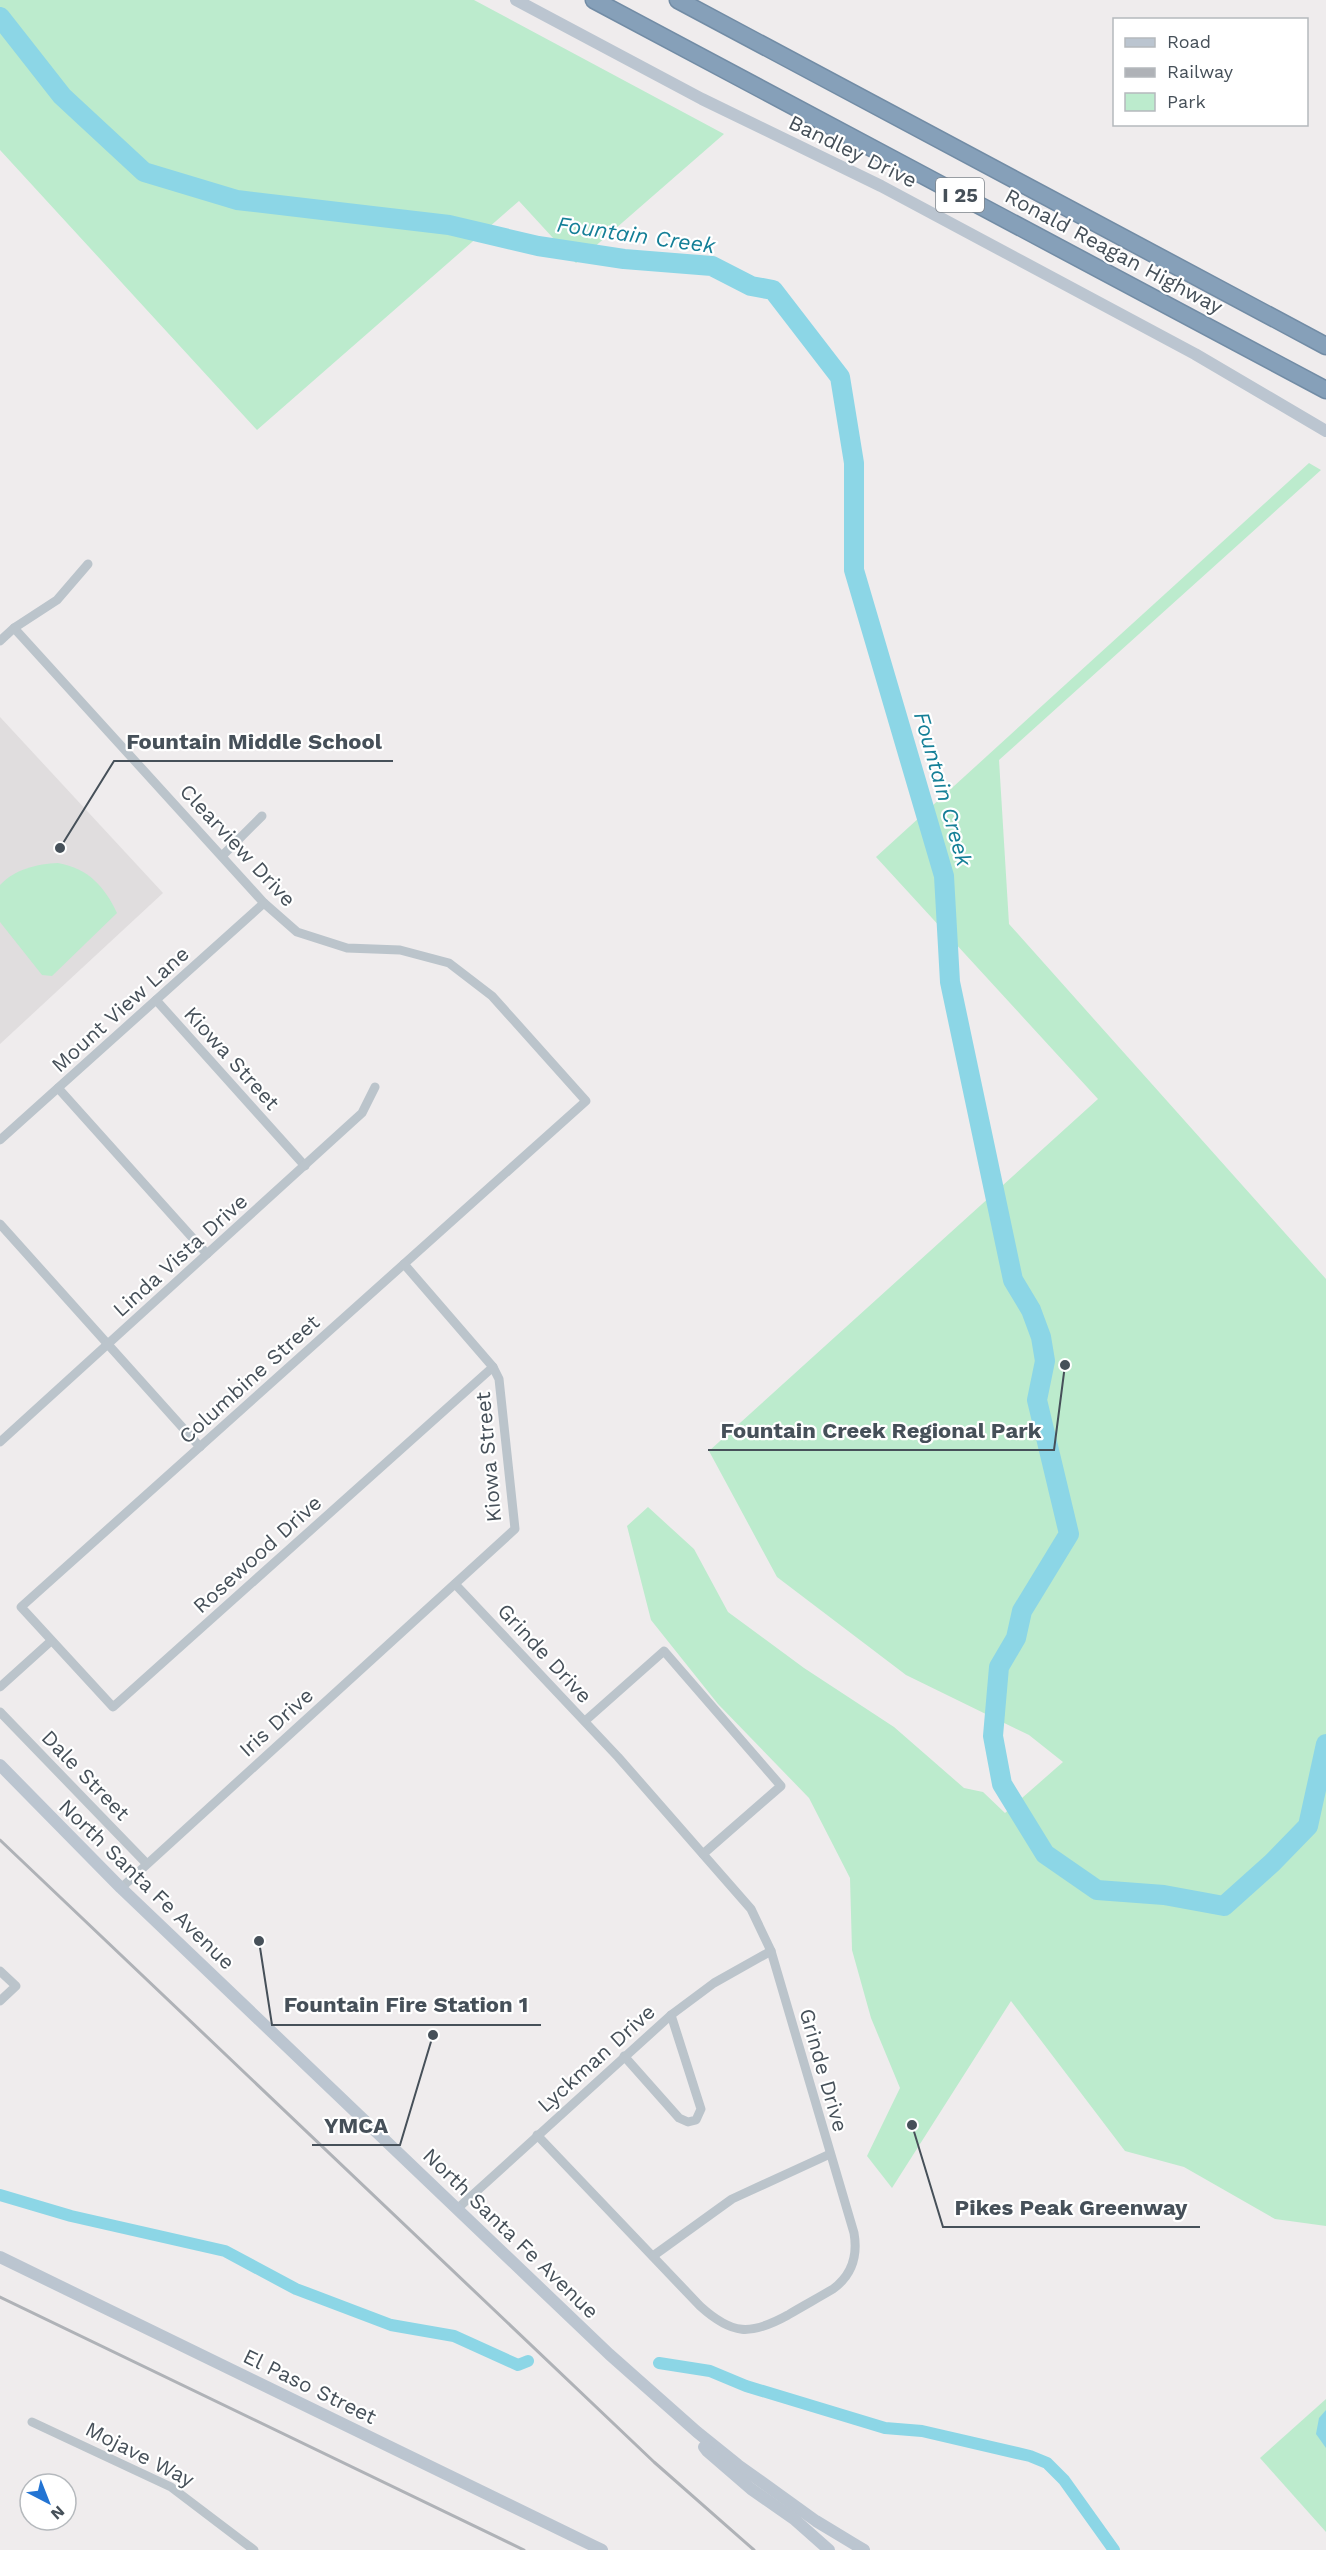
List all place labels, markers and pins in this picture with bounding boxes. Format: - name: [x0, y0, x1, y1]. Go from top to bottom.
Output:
- callout: Fountain Middle School: [114, 721, 393, 761]
- callout: Fountain Creek Regional Park: [708, 1410, 1054, 1450]
- callout: Fountain Fire Station 1: [272, 1985, 541, 2025]
- callout: YMCA: [312, 2105, 400, 2145]
- callout: Pikes Peak Greenway: [943, 2187, 1200, 2227]

